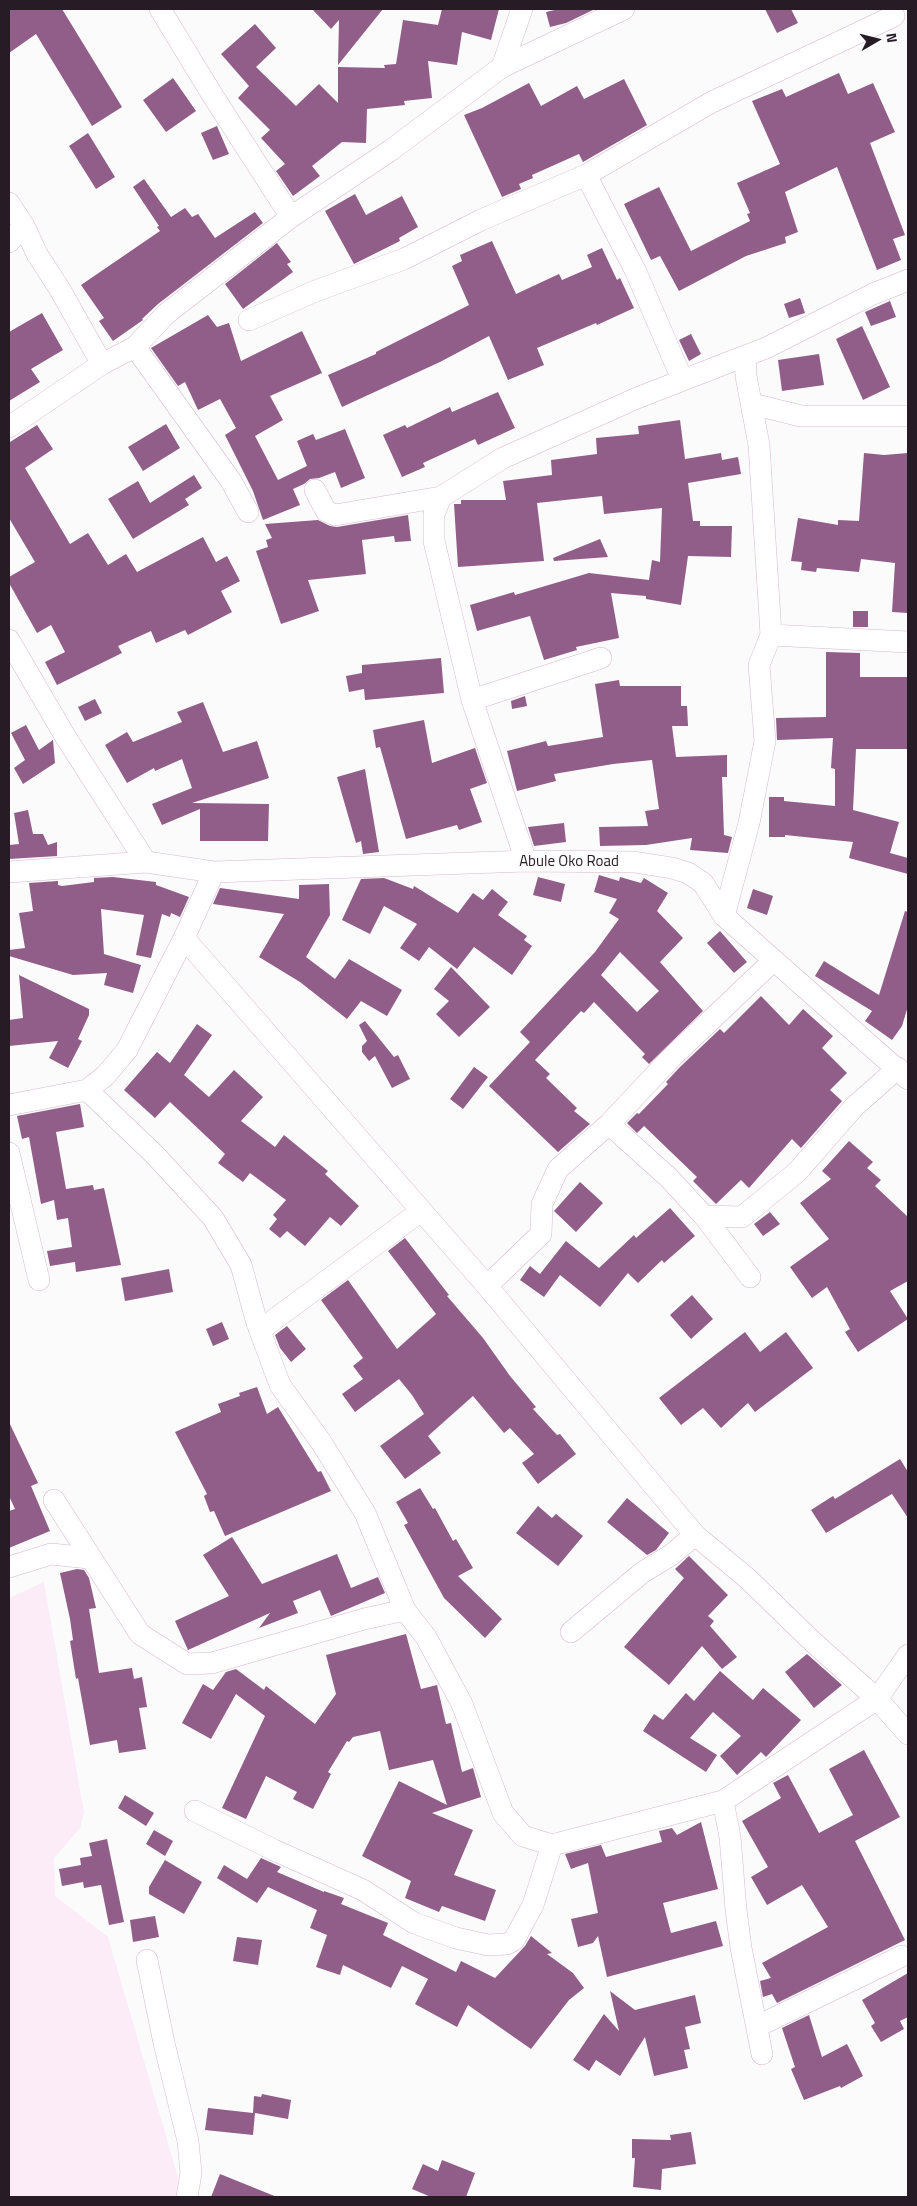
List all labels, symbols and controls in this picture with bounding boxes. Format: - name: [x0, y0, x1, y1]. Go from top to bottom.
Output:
- north arrow: [852, 15, 902, 65]
- text: N: [881, 32, 903, 44]
- street label: Abule Oko Road: [519, 853, 619, 871]

